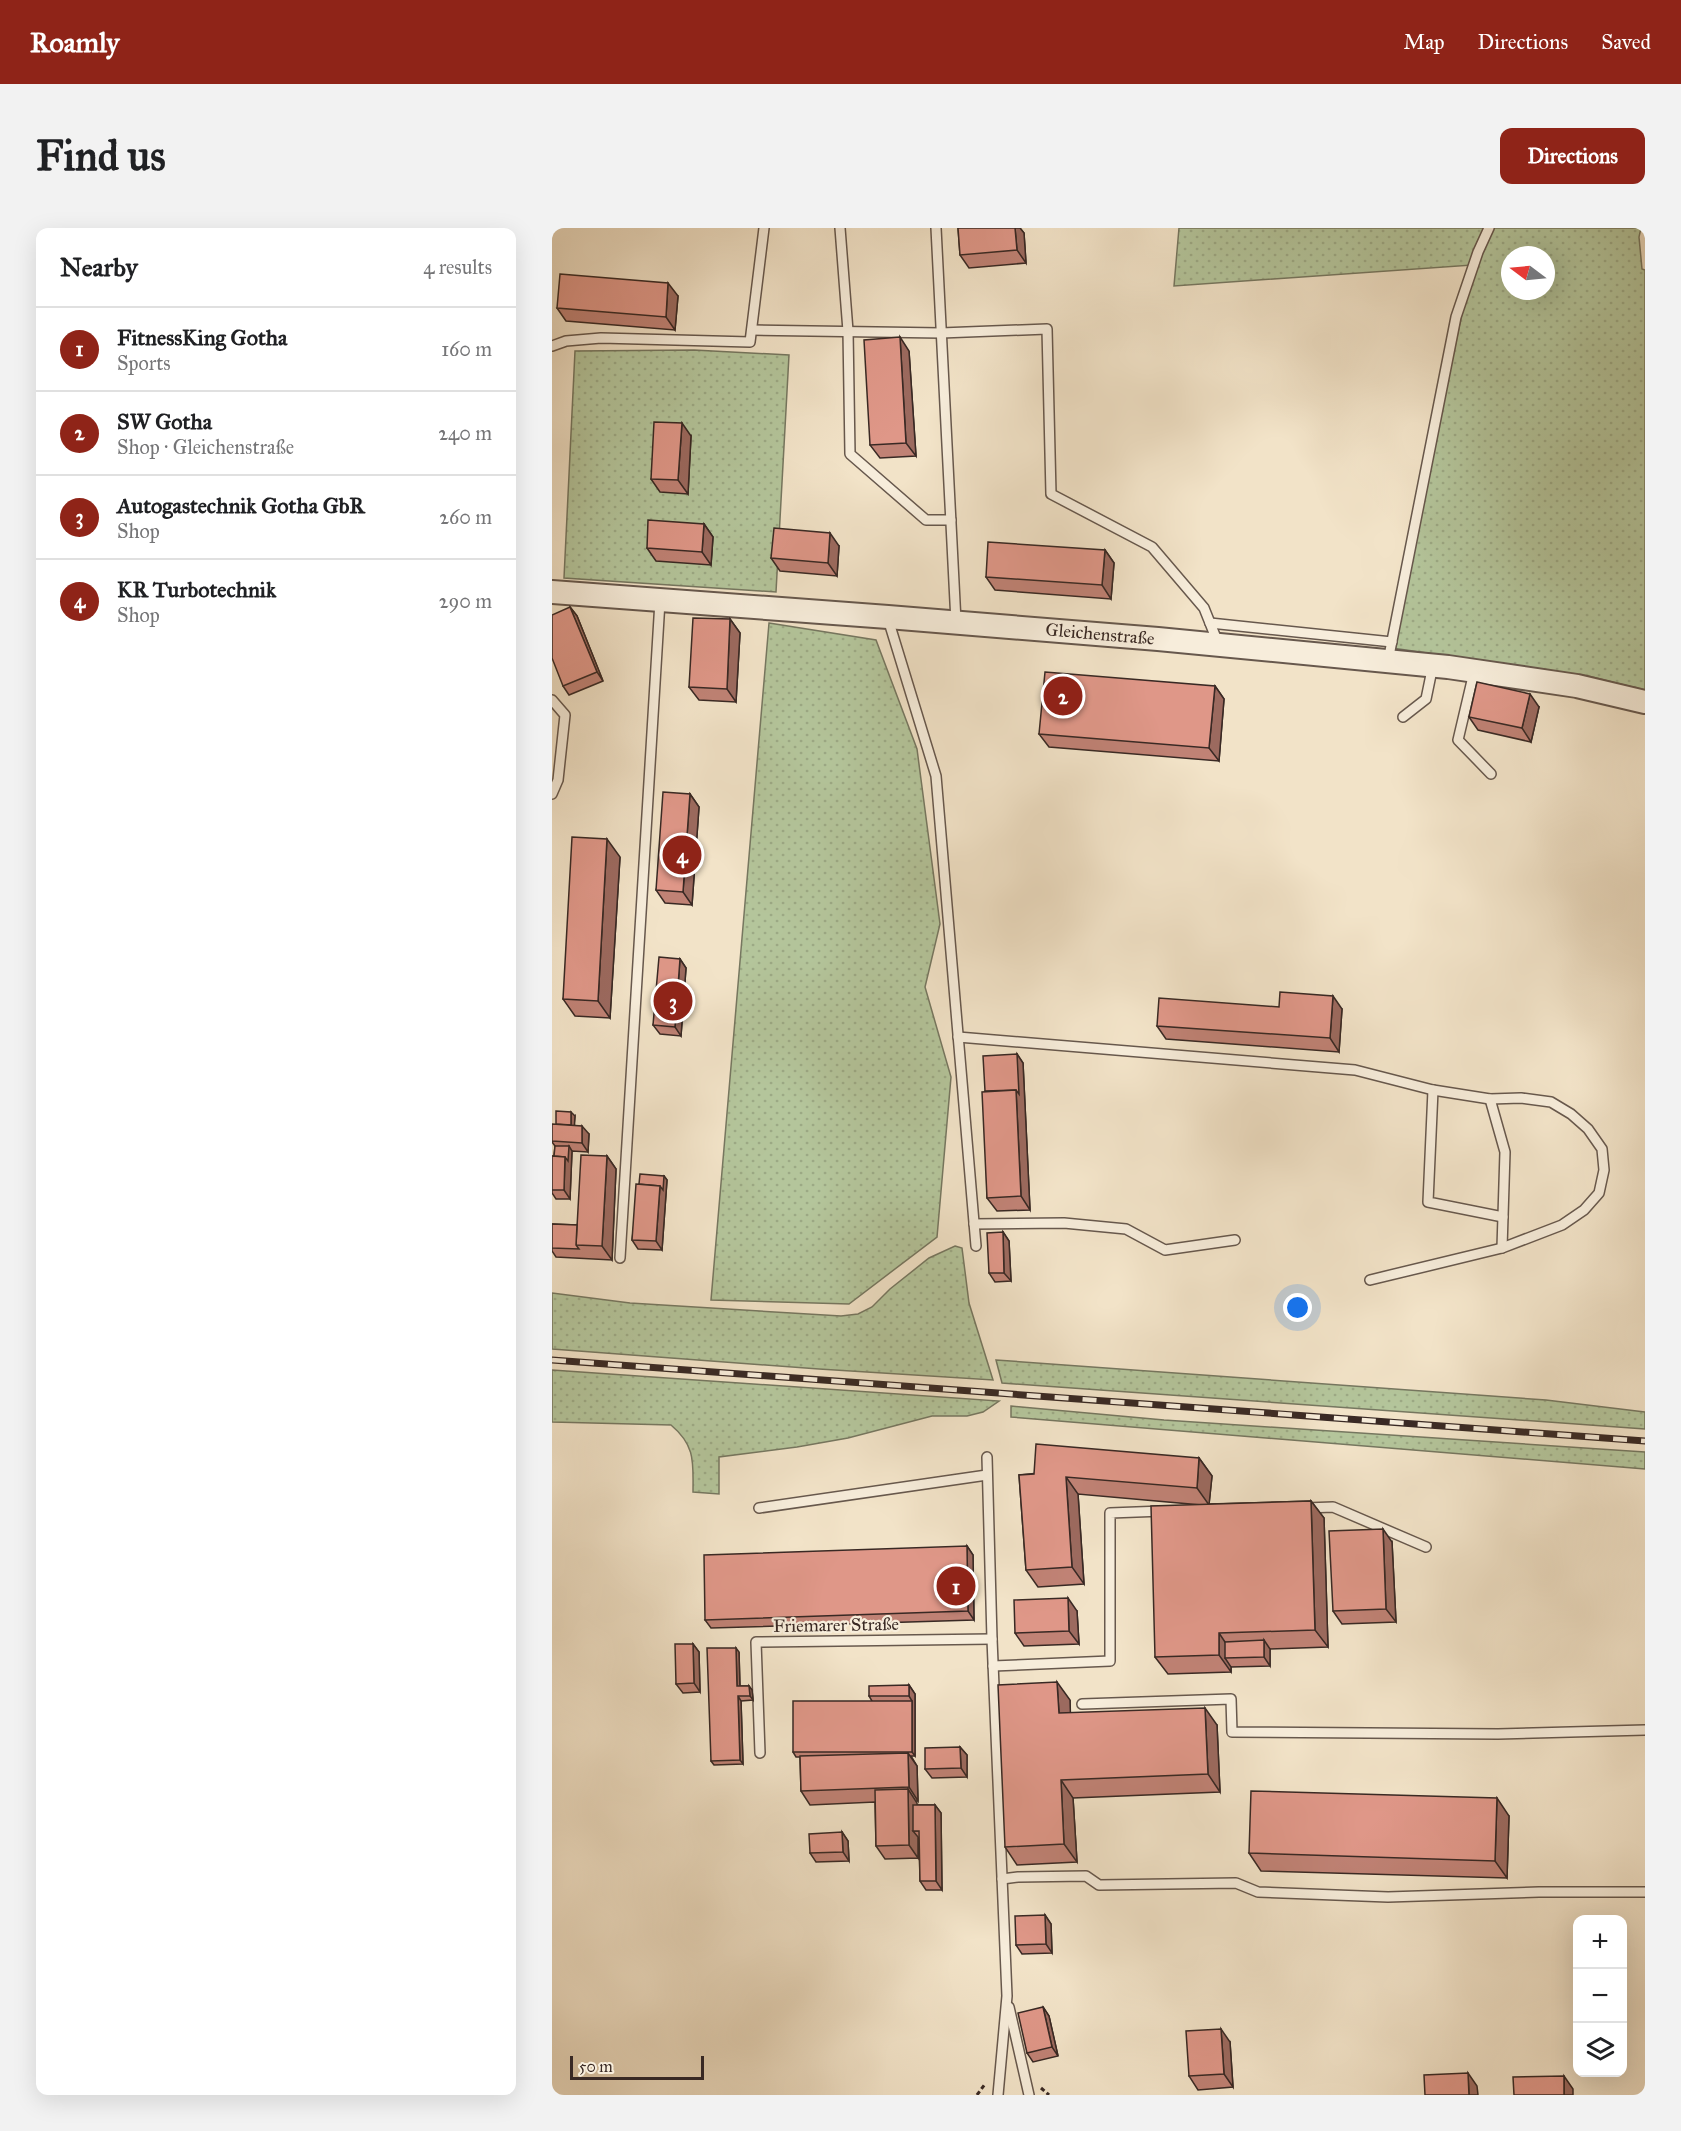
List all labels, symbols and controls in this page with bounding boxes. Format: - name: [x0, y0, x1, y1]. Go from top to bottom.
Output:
- text: Roamly: [30, 25, 119, 60]
- text: Map: [1404, 29, 1445, 55]
- text: Directions: [1478, 29, 1568, 55]
- text: Saved: [1601, 29, 1651, 55]
- button: Directions: [1500, 128, 1645, 184]
- text: Find us: [36, 130, 166, 182]
- north arrow: [1501, 246, 1555, 300]
- text: Nearby: [60, 251, 138, 283]
- text: 4 results: [423, 255, 492, 279]
- text: FitnessKing Gotha: [117, 324, 287, 351]
- text: 1: [76, 337, 83, 361]
- text: 160 m: [441, 337, 492, 361]
- text: Sports: [117, 351, 171, 375]
- text: SW Gotha: [117, 408, 212, 435]
- text: 2: [75, 421, 84, 445]
- text: 240 m: [438, 421, 492, 445]
- text: Shop · Gleichenstraße: [117, 435, 294, 459]
- text: Autogastechnik Gotha GbR: [117, 492, 365, 519]
- text: 3: [76, 505, 84, 529]
- text: 260 m: [439, 505, 492, 529]
- text: Shop: [117, 519, 160, 543]
- text: KR Turbotechnik: [117, 576, 276, 603]
- text: 4: [74, 589, 85, 613]
- text: 290 m: [439, 589, 492, 613]
- text: Shop: [117, 603, 160, 627]
- street label: Gleichenstraße: [1045, 618, 1155, 650]
- pin: 2: [1044, 674, 1082, 718]
- pin: 4: [662, 832, 702, 878]
- pin: 3: [654, 978, 692, 1024]
- your location: [1283, 1293, 1312, 1322]
- pin: 1: [936, 1564, 976, 1608]
- street label: Friemarer Straße: [773, 1613, 899, 1637]
- map controls: [1573, 1915, 1627, 2077]
- button: +: [1573, 1915, 1627, 1969]
- button: −: [1573, 1969, 1627, 2023]
- button: layers: [1573, 2023, 1627, 2077]
- scale bar: [570, 2053, 704, 2080]
- text: 50 m: [579, 2057, 613, 2076]

